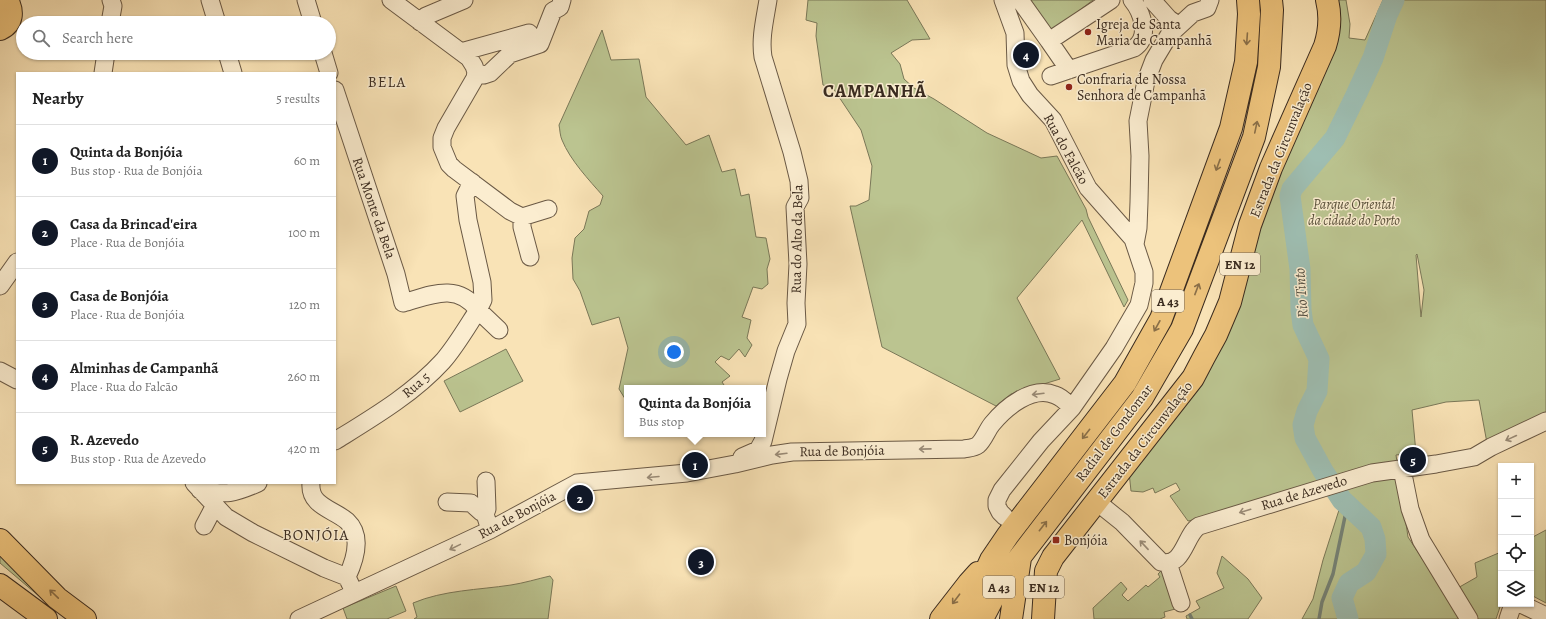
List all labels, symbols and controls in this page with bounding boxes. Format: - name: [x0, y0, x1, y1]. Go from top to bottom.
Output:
- place label: Igreja de Santa Maria de Campanhã: [1096, 15, 1212, 50]
- search box: [16, 16, 336, 60]
- icon: search: [30, 27, 52, 49]
- marker: Igreja de Santa Maria de Campanhã: [1083, 27, 1093, 37]
- text: Search here: [62, 28, 133, 48]
- one-way arrow: [1244, 32, 1251, 45]
- pin: 4: [1013, 40, 1039, 70]
- place label: Confraria de Nossa Senhora de Campanhã: [1077, 70, 1207, 105]
- district label: BELA: [368, 72, 406, 92]
- district label: CAMPANHÃ: [823, 79, 927, 103]
- street label: Estrada da Circunvalação: [1245, 80, 1317, 220]
- marker: Confraria de Nossa Senhora de Campanhã: [1064, 82, 1074, 92]
- text: Nearby: [32, 87, 83, 110]
- text: 5 results: [276, 90, 320, 107]
- street label: Rua do Falcão: [1039, 110, 1093, 188]
- one-way arrow: [1253, 121, 1261, 134]
- text: Quinta da Bonjóia: [70, 142, 183, 162]
- text: 1: [43, 152, 47, 169]
- text: 60 m: [294, 152, 320, 169]
- street label: Rua Monte da Bela: [348, 155, 400, 262]
- one-way arrow: [1214, 158, 1221, 171]
- text: Bus stop · Rua de Bonjóia: [70, 162, 202, 179]
- street label: Rua do Alto da Bela: [787, 184, 807, 294]
- park label: Parque Oriental da cidade do Porto: [1308, 195, 1400, 230]
- text: Casa da Brincad'eira: [70, 214, 198, 234]
- text: 2: [42, 224, 48, 241]
- text: 100 m: [288, 224, 320, 241]
- text: Place · Rua de Bonjóia: [70, 234, 185, 251]
- road number: EN 12: [1220, 253, 1260, 275]
- water label: Rio Tinto: [1289, 267, 1313, 319]
- one-way arrow: [1194, 283, 1202, 295]
- text: Casa de Bonjóia: [70, 286, 169, 306]
- road number: A 43: [1152, 290, 1184, 312]
- text: 3: [42, 296, 48, 313]
- text: 120 m: [289, 296, 320, 313]
- text: Place · Rua de Bonjóia: [70, 306, 185, 323]
- one-way arrow: [1153, 320, 1161, 332]
- your location: [664, 342, 684, 362]
- text: Alminhas de Campanhã: [70, 358, 218, 378]
- text: 4: [42, 368, 48, 385]
- text: 260 m: [287, 368, 320, 385]
- street label: Rua 5: [398, 368, 434, 402]
- street label: Estrada da Circunvalação: [1093, 377, 1197, 503]
- text: Place · Rua do Falcão: [70, 378, 178, 395]
- street label: Radial de Gondomar: [1071, 380, 1157, 486]
- popup: [624, 385, 766, 437]
- one-way arrow: [1032, 390, 1045, 398]
- text: Quinta da Bonjóia: [639, 393, 751, 413]
- text: Bus stop: [639, 413, 684, 430]
- one-way arrow: [1082, 428, 1090, 439]
- text: R. Azevedo: [70, 430, 139, 450]
- one-way arrow: [1505, 435, 1517, 442]
- text: 5: [42, 440, 48, 457]
- text: 420 m: [288, 440, 320, 457]
- street label: Rua de Bonjóia: [799, 441, 885, 461]
- pin: 5: [1400, 445, 1426, 475]
- one-way arrow: [919, 446, 932, 453]
- text: Bus stop · Rua de Azevedo: [70, 450, 206, 467]
- pin: 1: [682, 450, 708, 480]
- one-way arrow: [775, 450, 788, 457]
- map controls: [1498, 463, 1534, 607]
- button: +: [1498, 463, 1534, 499]
- street label: Rua de Azevedo: [1259, 471, 1349, 515]
- one-way arrow: [647, 473, 660, 480]
- pin: 2: [567, 483, 593, 513]
- street label: Rua de Bonjóia: [475, 486, 560, 543]
- button: −: [1498, 499, 1534, 535]
- one-way arrow: [1239, 508, 1252, 515]
- one-way arrow: [1039, 521, 1047, 532]
- district label: BONJÓIA: [283, 525, 349, 545]
- place label: Bonjóia: [1064, 531, 1108, 550]
- marker: Bonjóia: [1051, 535, 1061, 545]
- button: locate: [1498, 535, 1534, 571]
- one-way arrow: [1139, 540, 1149, 550]
- one-way arrow: [449, 544, 461, 551]
- pin: 3: [688, 547, 714, 577]
- button: layers: [1498, 571, 1534, 607]
- road number: A 43: [983, 576, 1015, 598]
- road number: EN 12: [1024, 576, 1064, 598]
- one-way arrow: [49, 590, 59, 599]
- one-way arrow: [952, 594, 960, 605]

